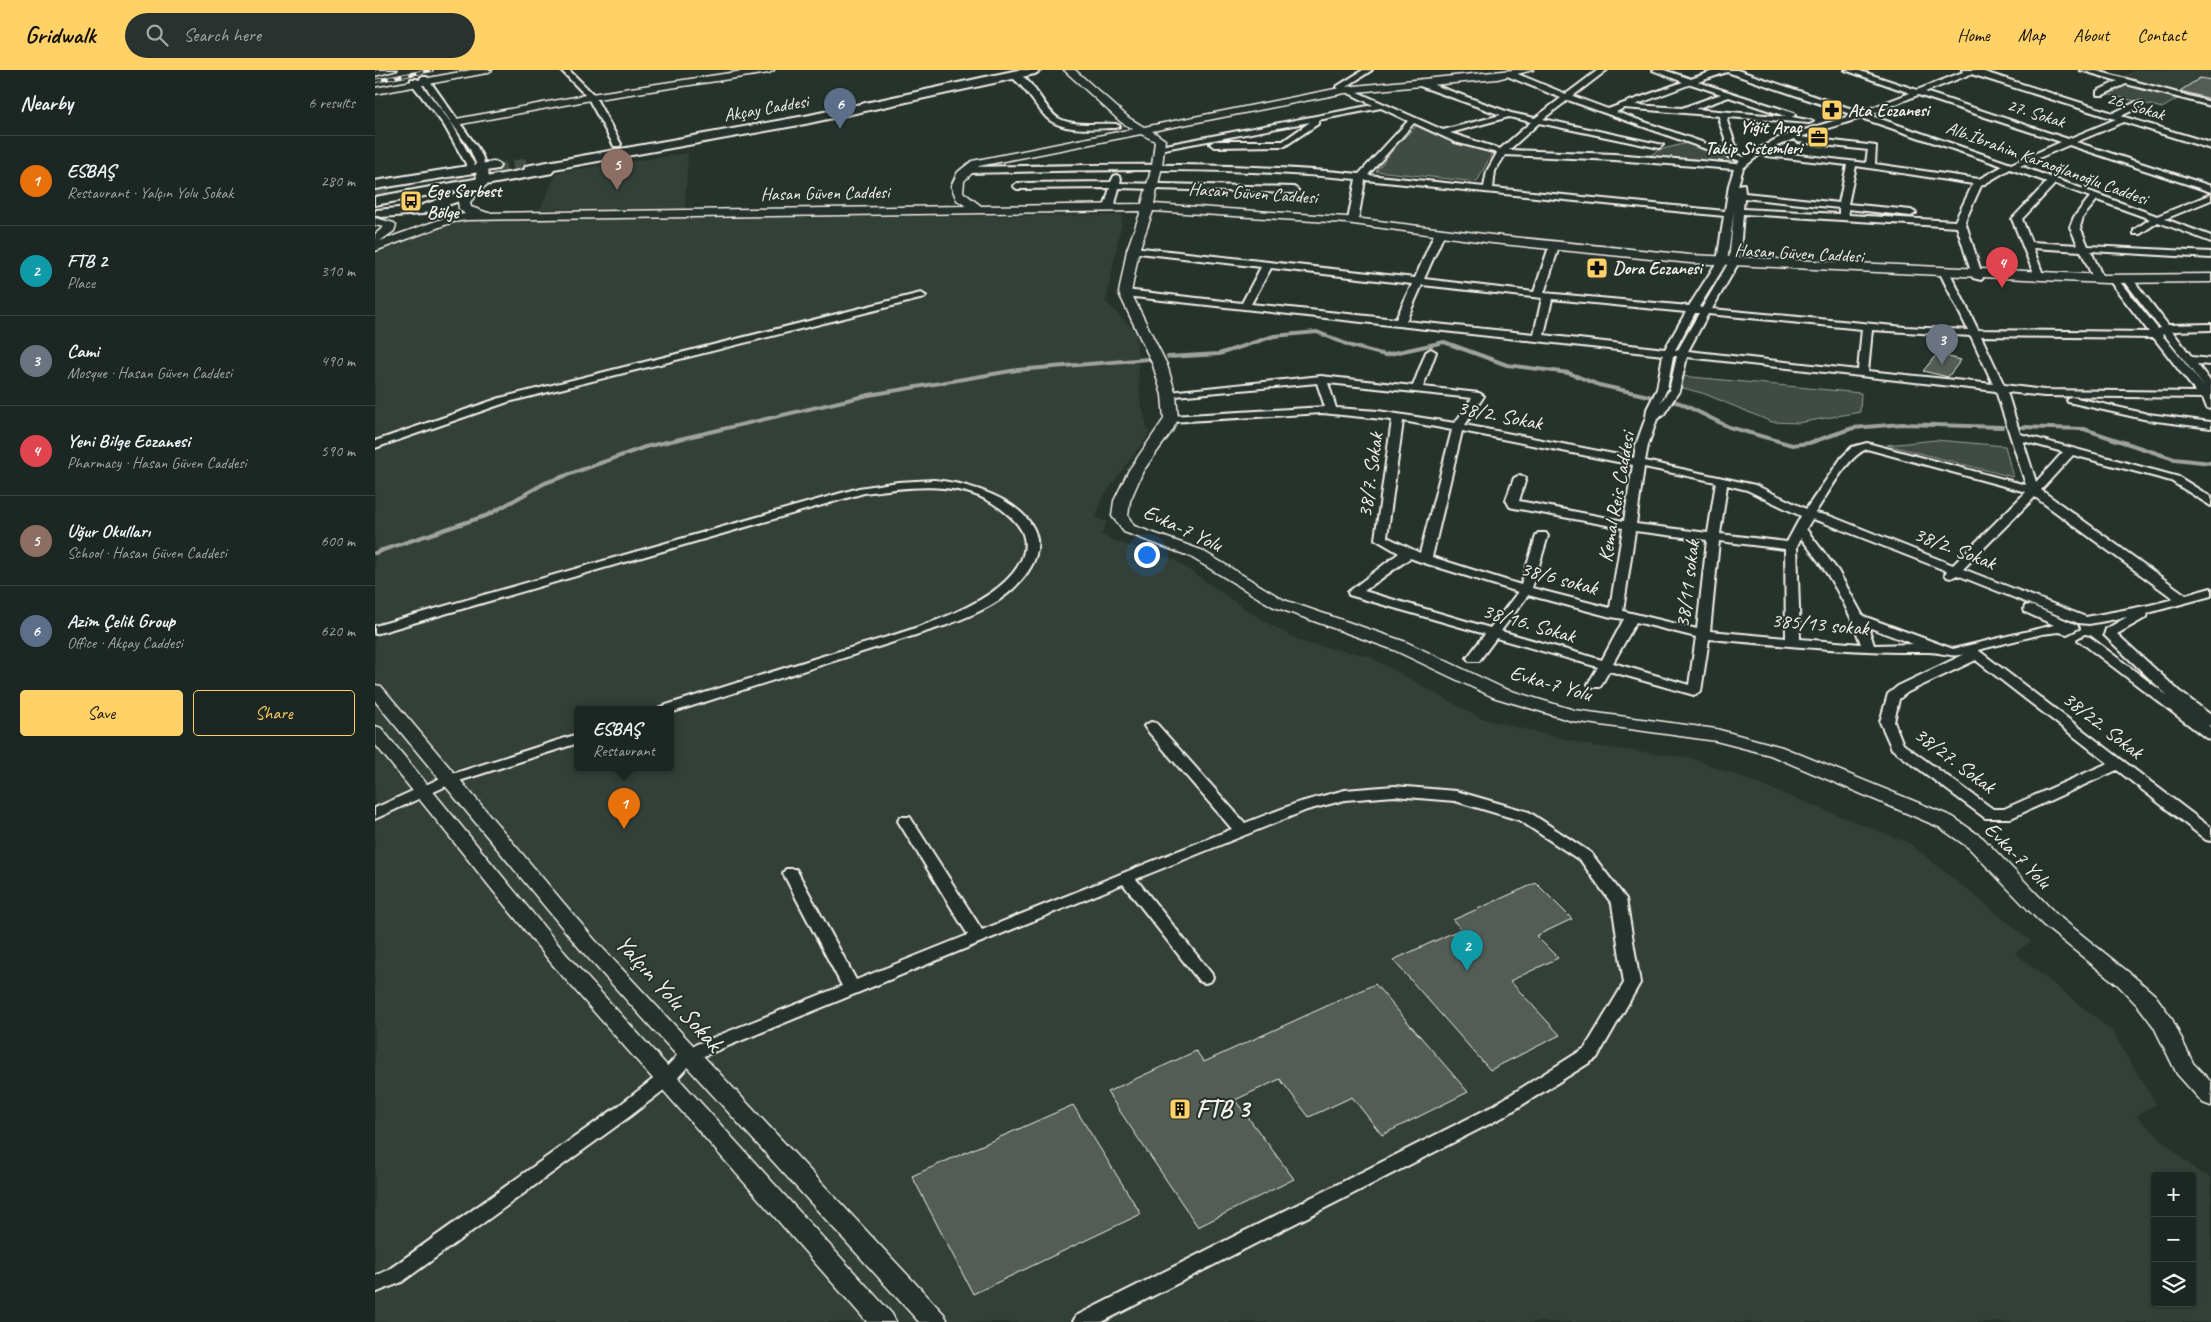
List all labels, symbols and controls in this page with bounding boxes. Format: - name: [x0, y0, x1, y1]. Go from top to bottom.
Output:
- search box: [125, 13, 475, 58]
- text: Gridwalk: [25, 20, 95, 50]
- icon: search: [143, 21, 171, 49]
- text: Search here: [183, 23, 261, 47]
- text: Home: [1957, 24, 1990, 46]
- text: Map: [2018, 24, 2045, 46]
- text: About: [2073, 24, 2109, 46]
- text: Contact: [2137, 24, 2186, 46]
- street label: 26. Sokak: [2104, 87, 2169, 126]
- pin: 6: [824, 88, 856, 129]
- street label: Akçay Caddesi: [722, 89, 812, 126]
- text: Nearby: [20, 90, 73, 116]
- text: 6 results: [308, 93, 355, 113]
- street label: 27. Sokak: [2004, 93, 2069, 133]
- pharmacy icon: Ata Eczanesi: [1820, 98, 1844, 122]
- place label: Ata Eczanesi: [1848, 99, 1931, 121]
- place label: Yiğit Araç Takip Sistemleri: [1705, 116, 1804, 159]
- street label: Alb.İbrahim Karaoğlanoğlu Caddesi: [1943, 116, 2153, 211]
- office icon: Yiğit Araç Takip Sistemleri: [1806, 125, 1830, 149]
- pin: 5: [601, 149, 633, 190]
- text: ESBAŞ: [67, 159, 115, 183]
- text: 1: [32, 171, 40, 191]
- text: 280 m: [321, 171, 355, 191]
- street label: Hasan Güven Caddesi: [1188, 178, 1321, 209]
- place label: Ege Serbest Bölge: [427, 180, 503, 223]
- street label: Hasan Güven Caddesi: [760, 181, 892, 205]
- text: Restaurant · Yalçın Yolu Sokak: [67, 183, 233, 203]
- bus stop icon: Ege Serbest Bölge: [399, 189, 423, 213]
- street label: Hasan Güven Caddesi: [1734, 239, 1867, 267]
- pin: 4: [1986, 247, 2018, 288]
- text: FTB 2: [67, 249, 107, 273]
- pharmacy icon: Dora Eczanesi: [1585, 256, 1609, 280]
- place label: Dora Eczanesi: [1613, 257, 1704, 279]
- text: 2: [32, 261, 40, 281]
- text: 310 m: [321, 261, 355, 281]
- text: Place: [67, 273, 95, 293]
- pin: 3: [1926, 324, 1958, 365]
- text: Cami: [67, 339, 99, 363]
- text: 3: [32, 351, 40, 371]
- text: 490 m: [321, 351, 355, 371]
- text: Mosque · Hasan Güven Caddesi: [67, 363, 232, 383]
- street label: 38/2. Sokak: [1455, 394, 1546, 436]
- street label: Kemal Reis Caddesi: [1592, 427, 1641, 564]
- text: Yeni Bilge Eczanesi: [67, 429, 190, 453]
- street label: 38/7. Sokak: [1351, 429, 1389, 519]
- text: 4: [32, 441, 40, 461]
- text: 590 m: [321, 441, 355, 461]
- text: Pharmacy · Hasan Güven Caddesi: [67, 453, 247, 473]
- street label: Evka-7 Yolu: [1139, 498, 1228, 558]
- text: Uğur Okulları: [67, 519, 150, 543]
- street label: 38/2. Sokak: [1910, 521, 2001, 576]
- text: 5: [33, 531, 39, 551]
- text: 600 m: [321, 531, 355, 551]
- street label: 38/11 sokak: [1669, 537, 1705, 629]
- your location: [1134, 542, 1160, 568]
- text: School · Hasan Güven Caddesi: [67, 543, 227, 563]
- street label: 38/6 sokak: [1518, 555, 1602, 601]
- street label: 38/16. Sokak: [1480, 597, 1580, 649]
- street label: 385/13 sokak: [1770, 607, 1871, 641]
- text: Azim Çelik Group: [67, 609, 175, 633]
- text: 6: [32, 621, 40, 641]
- text: 620 m: [321, 621, 355, 641]
- text: Office · Akçay Caddesi: [67, 633, 183, 653]
- street label: Evka-7 Yolu: [1507, 659, 1596, 707]
- street label: 38/22. Sokak: [2058, 685, 2150, 765]
- button: Save: [20, 690, 183, 736]
- button: Share: [193, 690, 355, 736]
- popup: [574, 706, 674, 771]
- text: ESBAŞ: [593, 717, 641, 741]
- street label: 38/27. Sokak: [1909, 721, 2002, 800]
- text: Restaurant: [593, 741, 655, 761]
- pin: 1: [608, 788, 640, 829]
- street label: Evka-7 Yolu: [1979, 816, 2058, 895]
- street label: Yalçın Yolu Sokak: [608, 928, 731, 1060]
- pin: 2: [1451, 930, 1483, 971]
- place label: FTB 3: [1196, 1093, 1252, 1125]
- building icon: FTB 3: [1168, 1097, 1192, 1121]
- map controls: [2151, 1172, 2196, 1307]
- button: +: [2151, 1172, 2196, 1217]
- button: −: [2151, 1217, 2196, 1262]
- button: layers: [2151, 1262, 2196, 1307]

